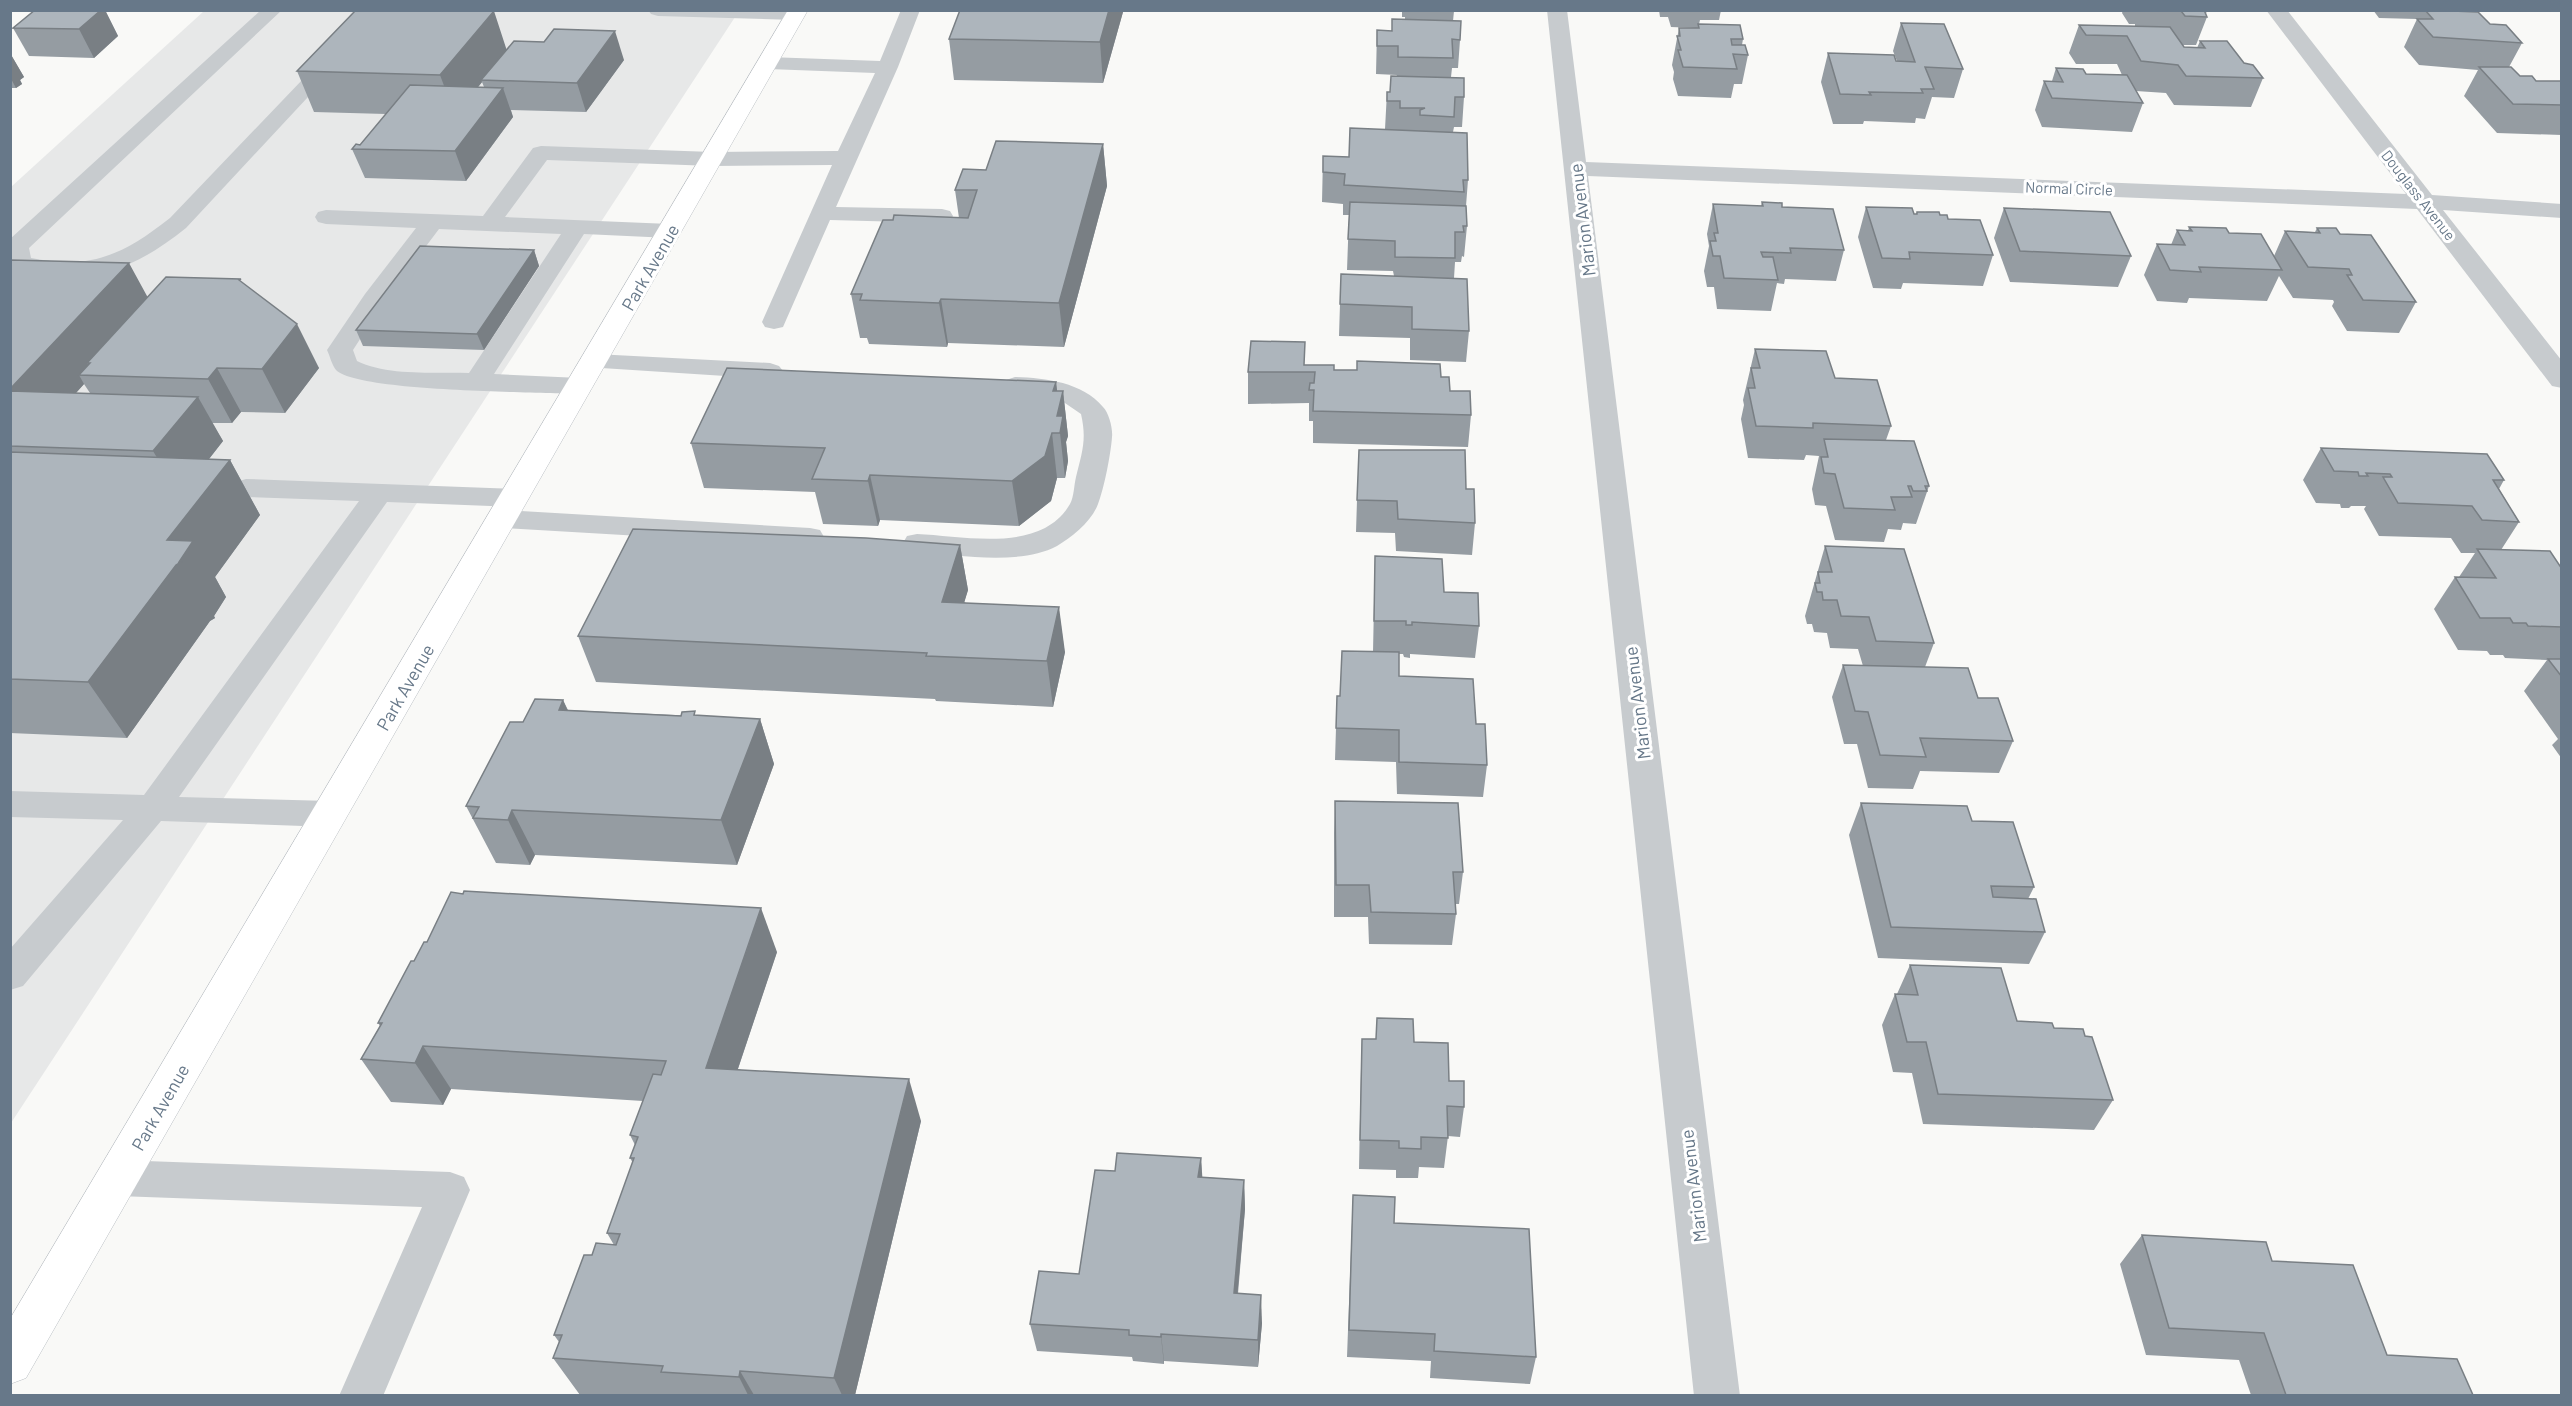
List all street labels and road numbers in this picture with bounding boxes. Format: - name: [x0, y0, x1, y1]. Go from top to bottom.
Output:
- street label: Douglass Avenue: [2378, 146, 2460, 244]
- street label: Marion Avenue: [1564, 162, 1600, 278]
- street label: Normal Circle: [2025, 177, 2113, 199]
- street label: Park Avenue: [616, 220, 684, 314]
- street label: Park Avenue: [371, 640, 439, 734]
- street label: Marion Avenue: [1619, 645, 1655, 761]
- street label: Park Avenue: [126, 1060, 194, 1154]
- street label: Marion Avenue: [1675, 1128, 1711, 1244]

